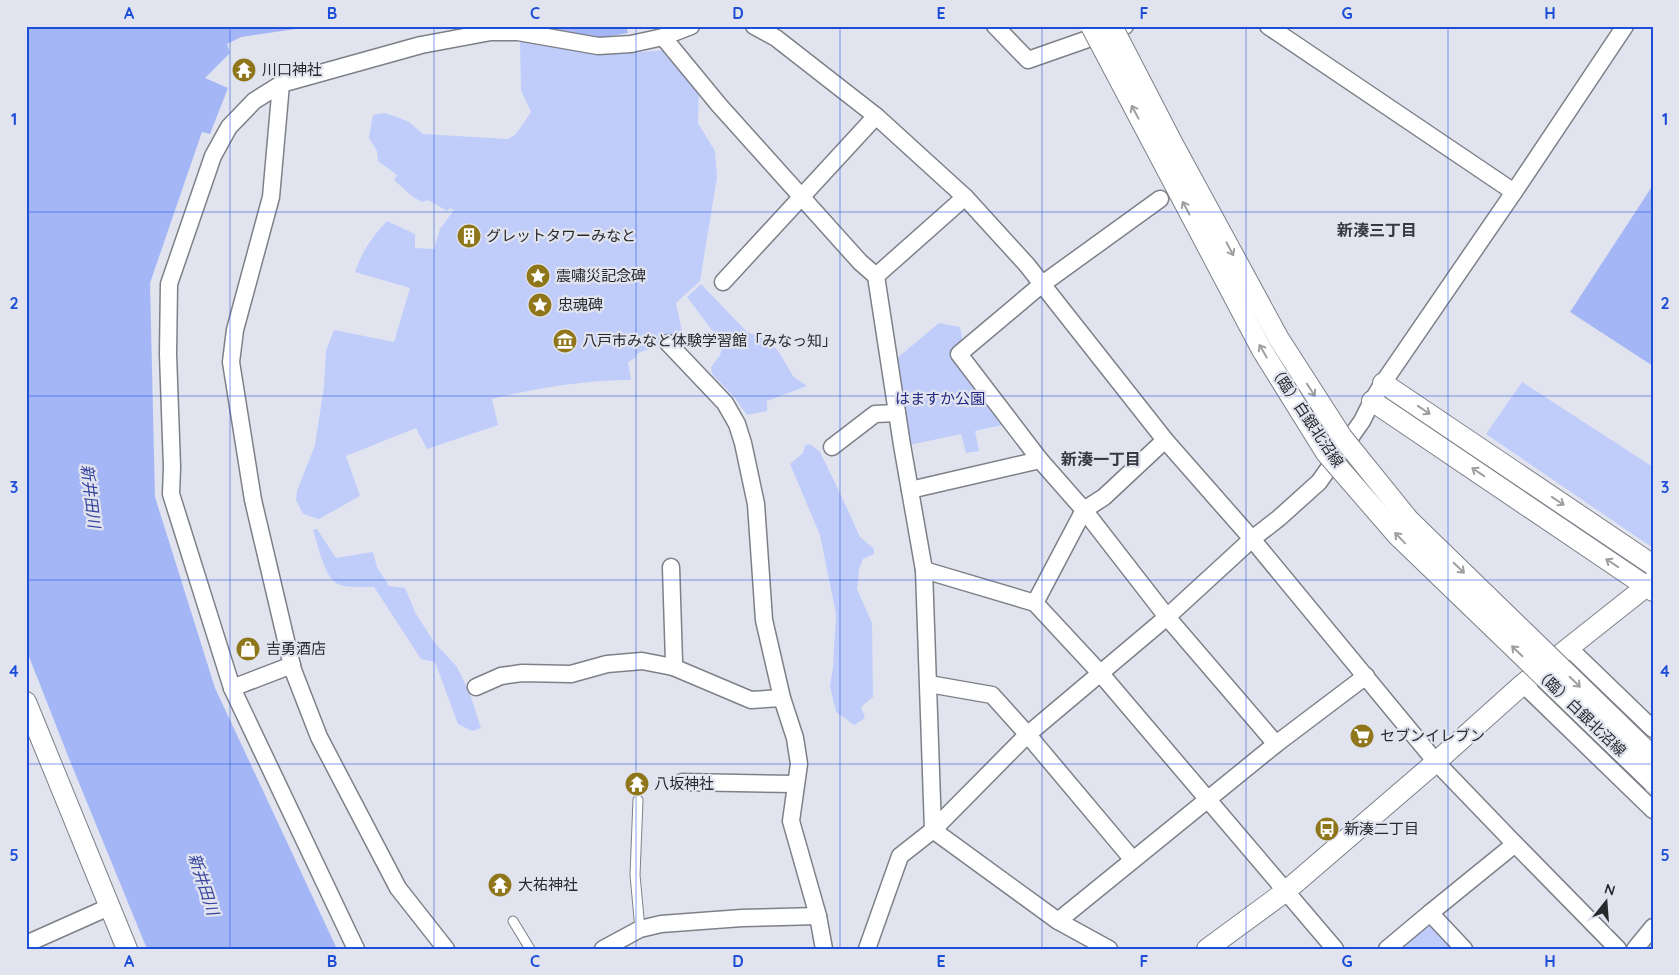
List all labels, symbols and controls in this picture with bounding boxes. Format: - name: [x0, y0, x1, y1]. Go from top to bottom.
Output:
- text: A: [124, 3, 135, 23]
- text: B: [327, 3, 337, 23]
- text: C: [530, 3, 540, 23]
- text: D: [732, 3, 744, 23]
- text: E: [936, 3, 946, 23]
- text: F: [1140, 3, 1149, 23]
- text: G: [1341, 3, 1353, 23]
- text: H: [1544, 3, 1556, 23]
- temple icon: 川口神社: [231, 57, 257, 83]
- place label: 川口神社: [262, 60, 322, 79]
- one-way arrow: [1130, 105, 1140, 119]
- text: 1: [11, 109, 17, 129]
- text: 1: [1662, 109, 1668, 129]
- one-way arrow: [1181, 201, 1190, 216]
- district label: 新湊三丁目: [1337, 220, 1417, 240]
- building icon: グレットタワーみなと: [456, 223, 482, 249]
- place label: グレットタワーみなと: [486, 226, 636, 245]
- one-way arrow: [1226, 241, 1235, 256]
- place icon: 震嘯災記念碑: [525, 263, 551, 289]
- place label: 震嘯災記念碑: [556, 266, 646, 285]
- place icon: 忠魂碑: [527, 292, 553, 318]
- text: 2: [9, 293, 19, 313]
- text: 2: [1660, 293, 1670, 313]
- place label: 忠魂碑: [558, 295, 603, 314]
- museum icon: 八戸市みなと体験学習館「みなっ知」: [552, 328, 578, 354]
- place label: 八戸市みなと体験学習館「みなっ知」: [582, 331, 837, 350]
- one-way arrow: [1257, 345, 1267, 359]
- street label: （臨）白銀北沼線: [1265, 361, 1348, 471]
- one-way arrow: [1306, 382, 1316, 396]
- park label: はますか公園: [895, 389, 985, 408]
- one-way arrow: [1416, 406, 1430, 416]
- district label: 新湊一丁目: [1061, 449, 1141, 469]
- water label: 新井田川: [77, 463, 105, 531]
- one-way arrow: [1471, 467, 1485, 477]
- text: 3: [10, 477, 18, 497]
- text: 3: [1661, 477, 1669, 497]
- one-way arrow: [1551, 496, 1565, 506]
- one-way arrow: [1394, 532, 1406, 544]
- one-way arrow: [1606, 558, 1620, 568]
- one-way arrow: [1453, 562, 1465, 574]
- shop icon: 吉勇酒店: [235, 636, 261, 662]
- place label: 吉勇酒店: [266, 639, 326, 658]
- one-way arrow: [1511, 645, 1523, 657]
- text: 4: [9, 661, 19, 681]
- text: 4: [1660, 661, 1670, 681]
- street label: （臨）白銀北沼線: [1531, 663, 1630, 760]
- one-way arrow: [1569, 675, 1581, 688]
- supermarket icon: セブンイレブン: [1349, 723, 1375, 749]
- place label: セブンイレブン: [1380, 726, 1485, 745]
- temple icon: 八坂神社: [624, 771, 650, 797]
- place label: 八坂神社: [654, 774, 714, 793]
- bus stop icon: 新湊二丁目: [1314, 816, 1340, 842]
- place label: 新湊二丁目: [1344, 819, 1419, 838]
- text: 5: [9, 845, 19, 865]
- text: 5: [1660, 845, 1670, 865]
- water label: 新井田川: [185, 850, 224, 919]
- temple icon: 大祐神社: [487, 872, 513, 898]
- place label: 大祐神社: [518, 875, 578, 894]
- north arrow: [1582, 878, 1632, 928]
- text: N: [1602, 879, 1617, 900]
- text: A: [124, 951, 135, 971]
- text: B: [327, 951, 337, 971]
- text: C: [530, 951, 540, 971]
- text: D: [732, 951, 744, 971]
- text: E: [936, 951, 946, 971]
- text: F: [1140, 951, 1149, 971]
- text: G: [1341, 951, 1353, 971]
- text: H: [1544, 951, 1556, 971]

